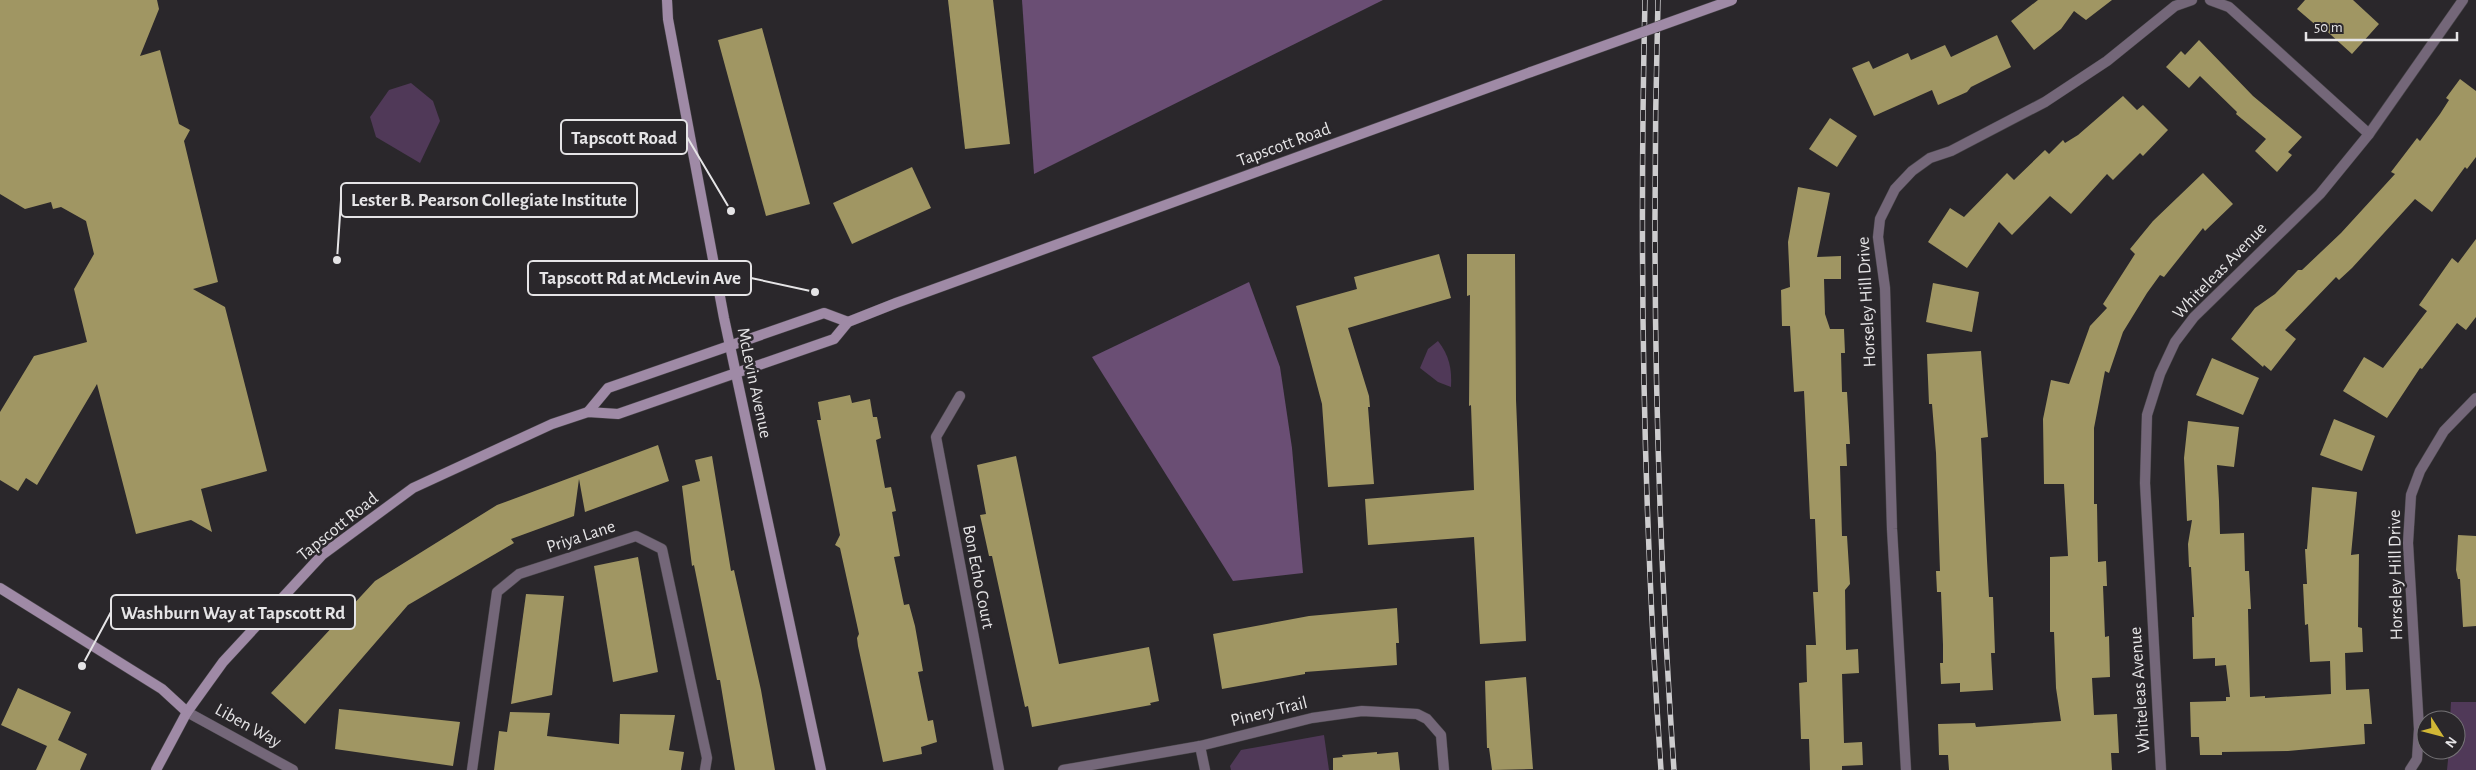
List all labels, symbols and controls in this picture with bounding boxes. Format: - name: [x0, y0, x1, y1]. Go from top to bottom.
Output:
- scale bar: [2306, 10, 2457, 42]
- text: 50 m: [2314, 20, 2343, 35]
- callout: Tapscott Road: [561, 120, 687, 154]
- street label: Tapscott Road: [1235, 120, 1333, 170]
- text: Tapscott Road: [571, 129, 677, 148]
- callout: Lester B. Pearson Collegiate Institute: [341, 183, 637, 217]
- text: Lester B. Pearson Collegiate Institute: [351, 191, 627, 210]
- street label: Whiteleas Avenue: [2170, 219, 2270, 323]
- street label: Horseley Hill Drive: [1855, 236, 1879, 368]
- callout: Tapscott Rd at McLevin Ave: [528, 261, 751, 295]
- text: Tapscott Rd at McLevin Ave: [539, 269, 741, 288]
- street label: McLevin Avenue: [734, 326, 774, 440]
- street label: Tapscott Road: [294, 489, 382, 565]
- street label: Horseley Hill Drive: [2386, 509, 2406, 641]
- street label: Priya Lane: [544, 517, 618, 557]
- street label: Bon Echo Court: [959, 524, 997, 631]
- callout: Washburn Way at Tapscott Rd: [111, 595, 355, 629]
- text: Washburn Way at Tapscott Rd: [121, 604, 345, 623]
- street label: Whiteleas Avenue: [2127, 626, 2153, 754]
- street label: Pinery Trail: [1229, 694, 1309, 730]
- street label: Liben Way: [212, 701, 284, 752]
- north arrow: [2416, 710, 2466, 760]
- text: N: [2442, 734, 2459, 750]

